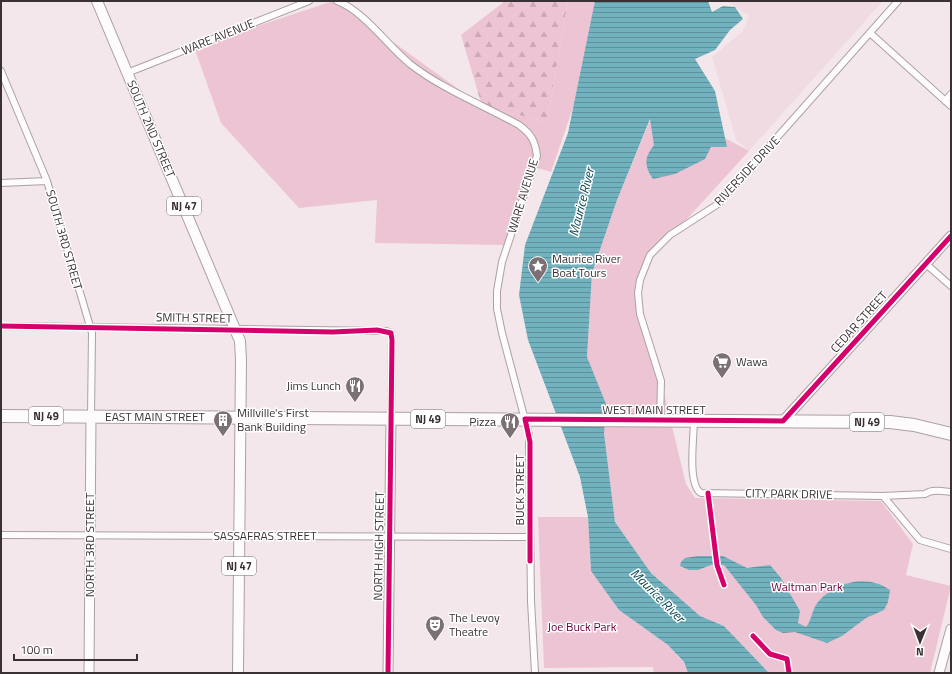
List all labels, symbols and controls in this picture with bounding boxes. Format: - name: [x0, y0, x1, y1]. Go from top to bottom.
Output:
- street label: WARE AVENUE: [179, 13, 257, 60]
- street label: SOUTH 2ND STREET: [122, 77, 181, 181]
- street label: RIVERSIDE DRIVE: [709, 131, 784, 210]
- street label: WARE AVENUE: [502, 156, 543, 236]
- water label: Maurice River: [563, 164, 600, 238]
- street label: SOUTH 3RD STREET: [41, 187, 88, 293]
- road number: NJ 47: [167, 197, 201, 215]
- place label: Maurice River Boat Tours: [552, 249, 621, 282]
- place icon: Maurice River Boat Tours: [527, 255, 549, 283]
- street label: CEDAR STREET: [826, 286, 892, 357]
- street label: SMITH STREET: [156, 307, 233, 328]
- supermarket icon: Wawa: [711, 351, 733, 379]
- place label: Wawa: [736, 352, 768, 371]
- restaurant icon: Jims Lunch: [344, 375, 366, 403]
- place label: Jims Lunch: [286, 376, 341, 395]
- street label: WEST MAIN STREET: [602, 400, 706, 419]
- place label: Millville's First Bank Building: [237, 403, 309, 436]
- road number: NJ 49: [29, 407, 63, 425]
- street label: EAST MAIN STREET: [105, 407, 206, 426]
- building icon: Millville's First Bank Building: [212, 409, 234, 437]
- road number: NJ 49: [411, 410, 445, 428]
- restaurant icon: Pizza: [499, 411, 521, 439]
- place label: Pizza: [469, 412, 496, 431]
- road number: NJ 49: [850, 413, 884, 431]
- street label: BUCK STREET: [510, 454, 529, 525]
- street label: CITY PARK DRIVE: [745, 483, 833, 504]
- street label: NORTH HIGH STREET: [368, 490, 389, 601]
- street label: NORTH 3RD STREET: [80, 492, 99, 597]
- street label: SASSAFRAS STREET: [213, 526, 317, 545]
- road number: NJ 47: [222, 557, 256, 575]
- water label: Maurice River: [626, 563, 691, 628]
- park label: Waltman Park: [771, 577, 843, 596]
- place label: The Levoy Theatre: [449, 608, 500, 641]
- theatre icon: The Levoy Theatre: [424, 614, 446, 642]
- park label: Joe Buck Park: [548, 617, 617, 636]
- north arrow: [900, 622, 940, 662]
- scale bar: [14, 636, 137, 662]
- text: 100 m: [20, 640, 53, 659]
- text: N: [916, 644, 924, 660]

